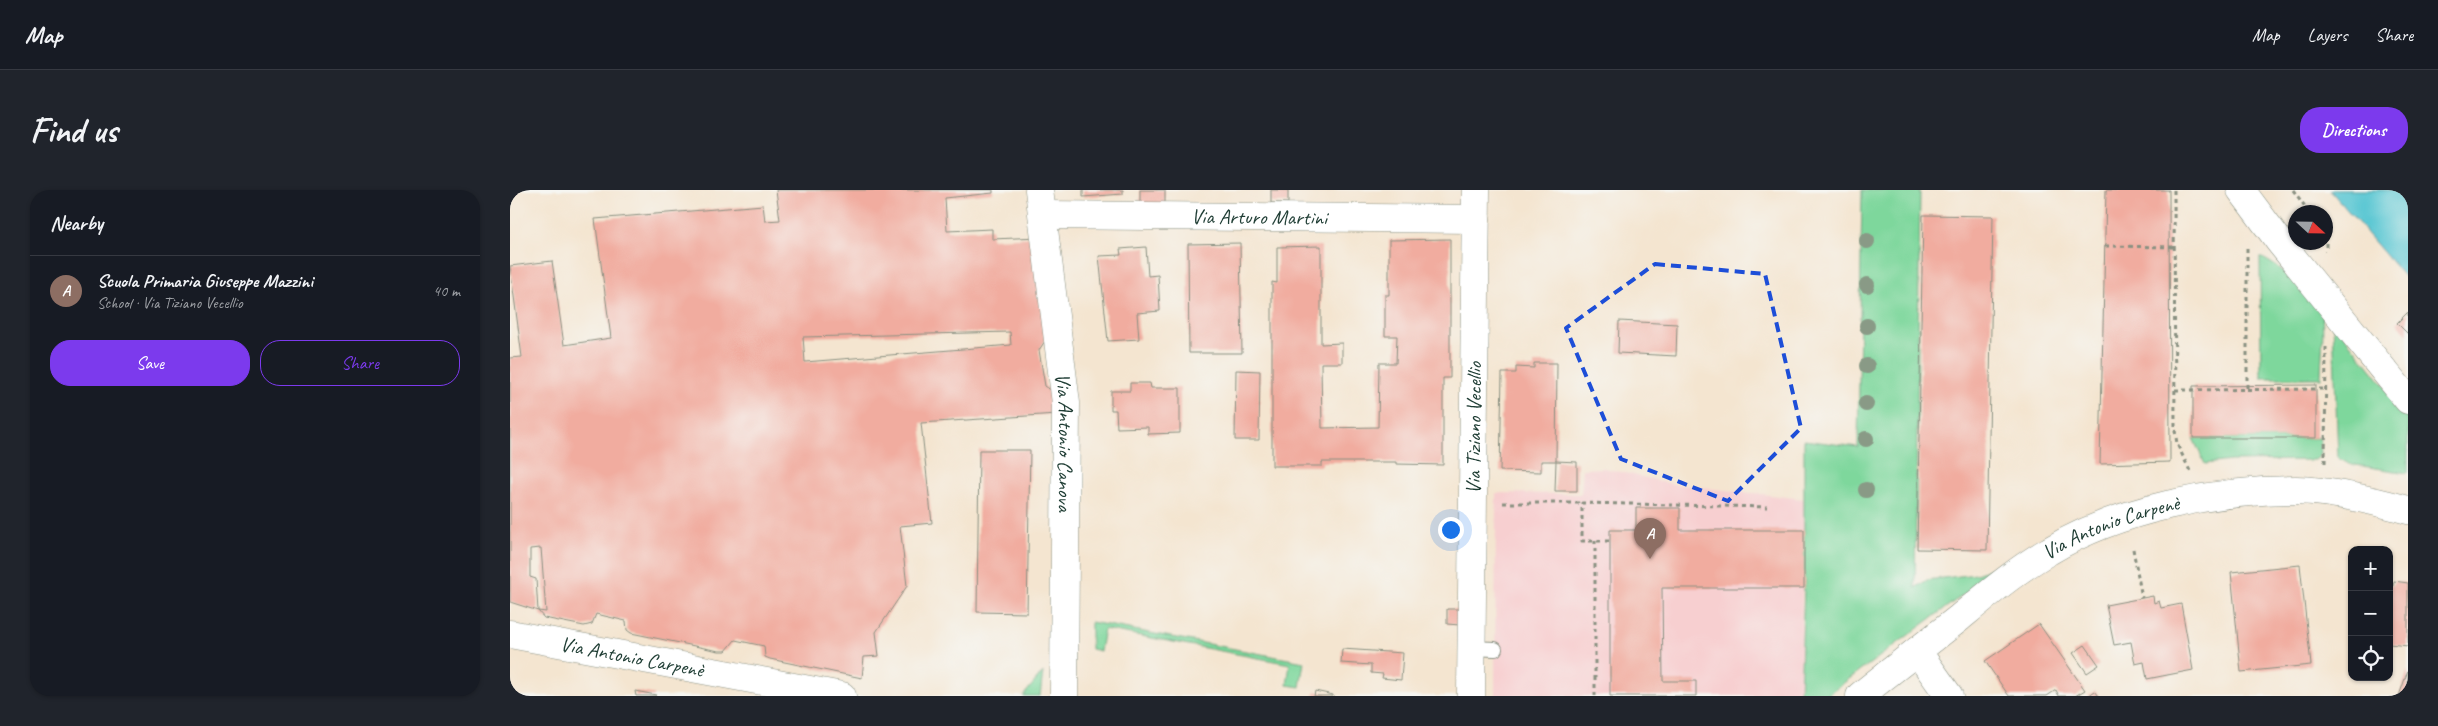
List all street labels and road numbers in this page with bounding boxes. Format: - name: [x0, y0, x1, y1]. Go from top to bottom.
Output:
- street label: Via Arturo Martini: [1191, 203, 1330, 231]
- street label: Via Tiziano Vecellio: [1460, 360, 1487, 494]
- street label: Via Antonio Canova: [1049, 372, 1079, 513]
- street label: Via Antonio Carpenè: [2037, 489, 2184, 565]
- street label: Via Antonio Carpenè: [558, 631, 708, 683]

